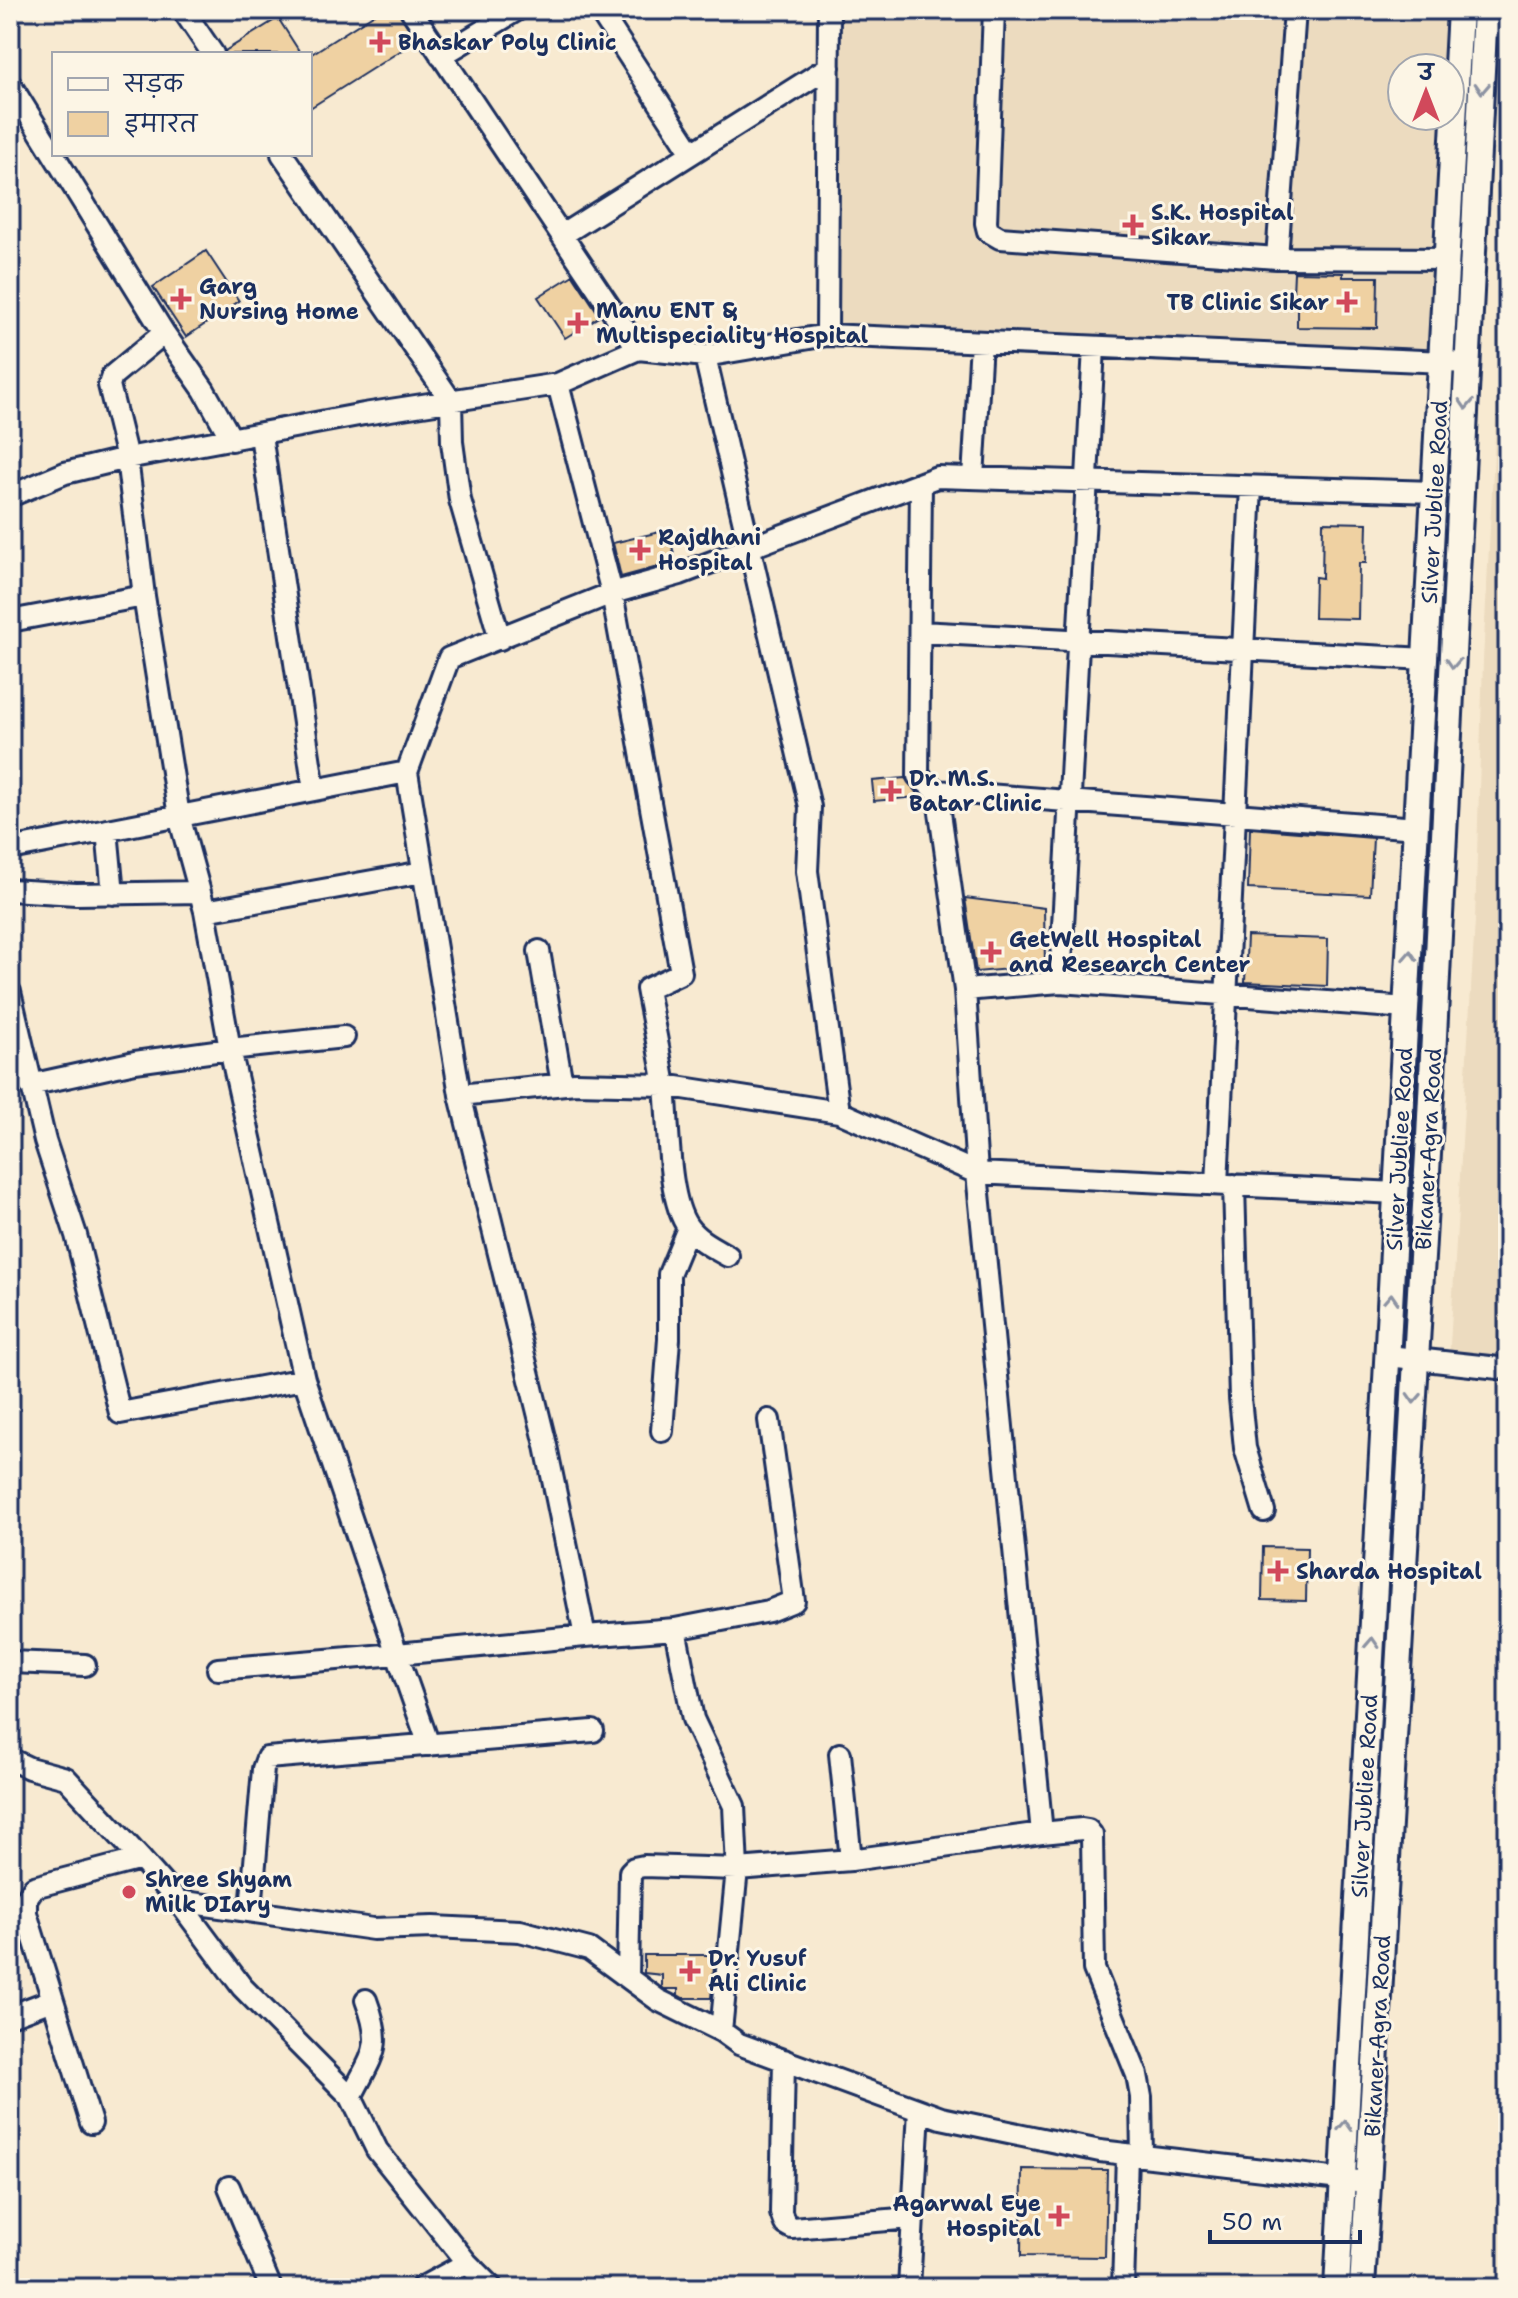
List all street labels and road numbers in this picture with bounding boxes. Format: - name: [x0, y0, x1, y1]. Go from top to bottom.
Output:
- street label: Silver Jubliee Road: [1415, 399, 1454, 605]
- street label: Silver Jubliee Road: [1380, 1046, 1419, 1252]
- street label: Bikaner-Agra Road: [1409, 1047, 1448, 1251]
- street label: Silver Jubliee Road: [1345, 1693, 1384, 1899]
- street label: Bikaner-Agra Road: [1358, 1934, 1397, 2138]

